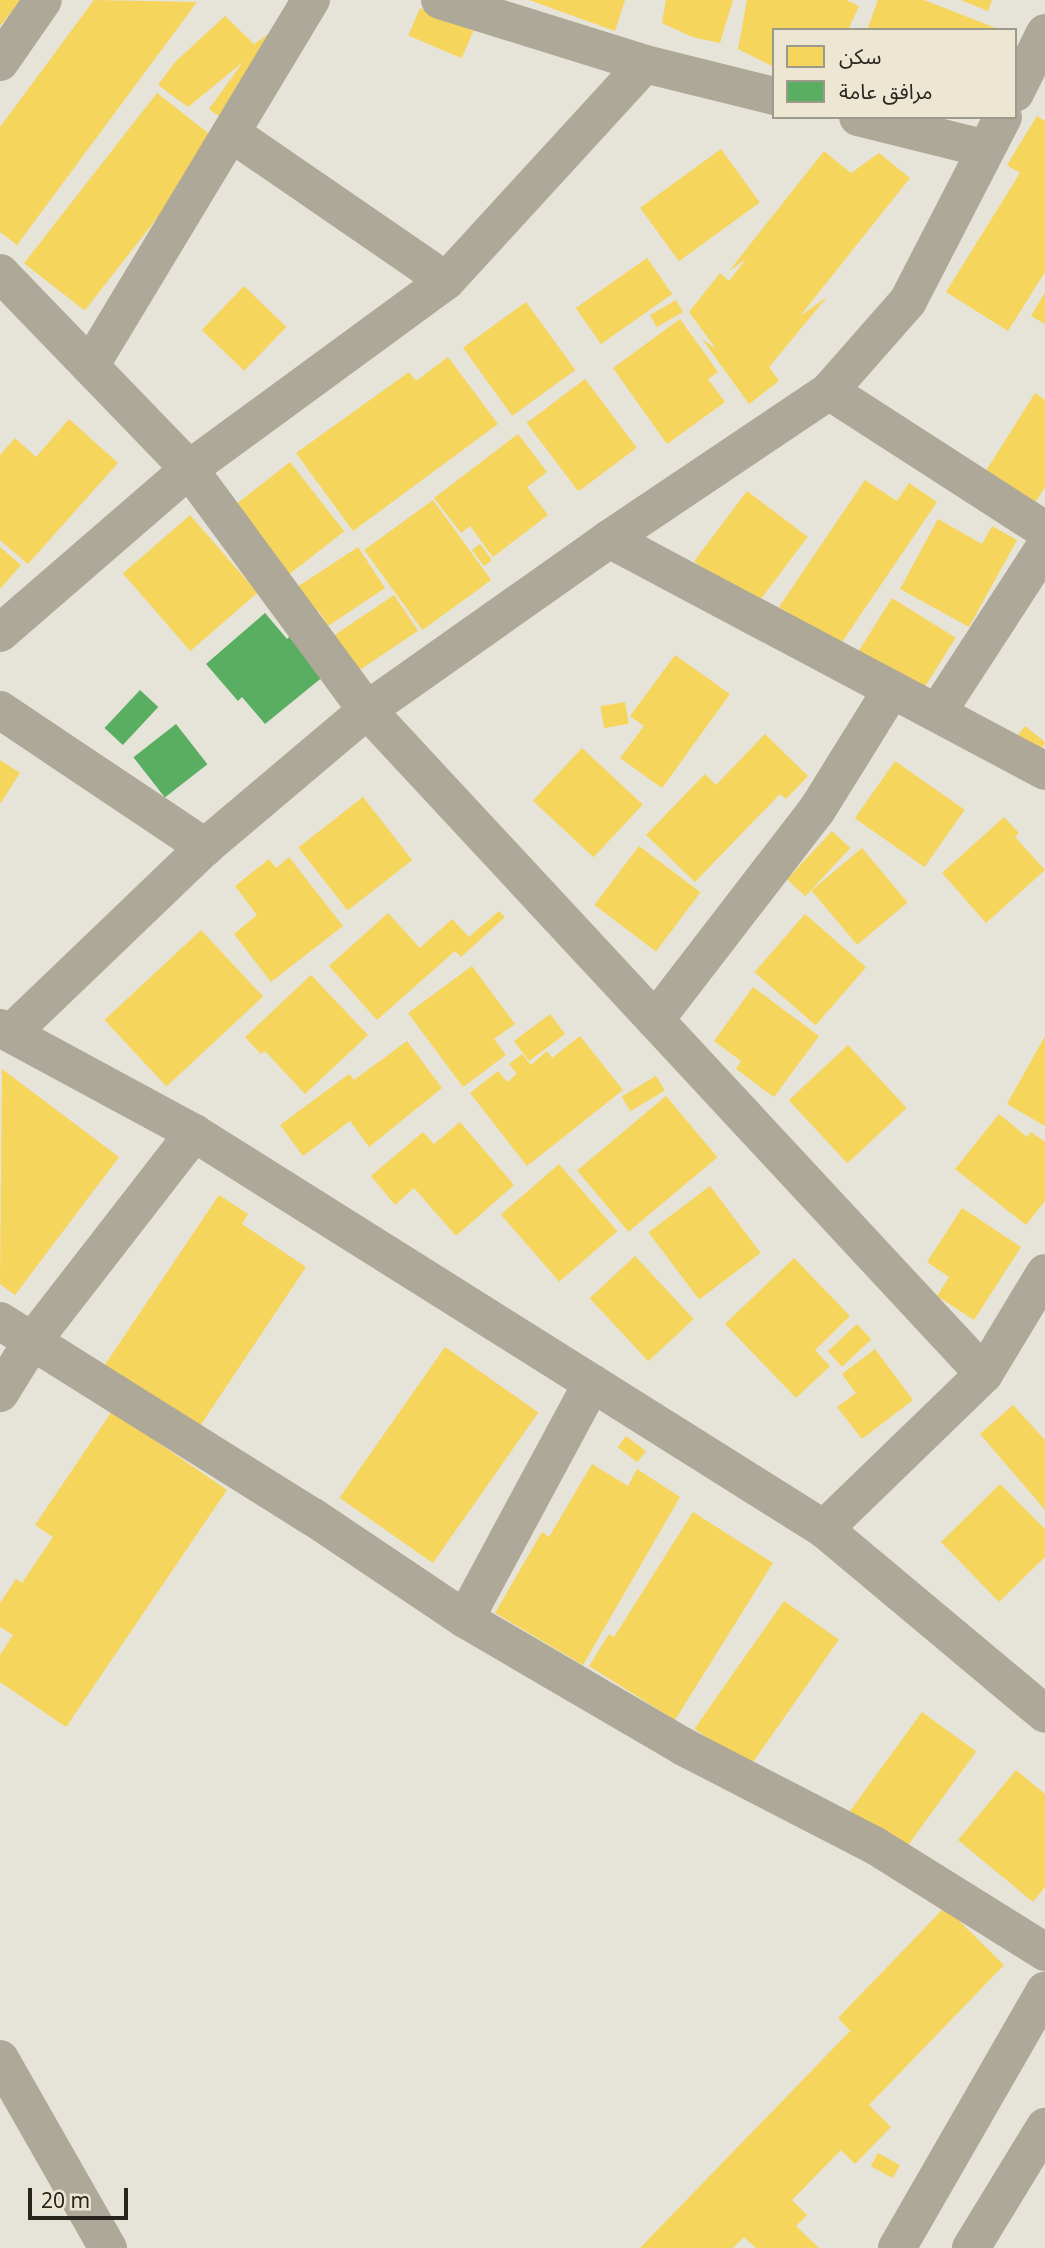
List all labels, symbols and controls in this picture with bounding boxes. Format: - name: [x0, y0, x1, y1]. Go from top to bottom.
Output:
- legend: [772, 28, 1017, 119]
- text: سكن: [839, 42, 881, 70]
- text: مرافق عامة: [839, 77, 933, 105]
- scale bar: [32, 2174, 131, 2218]
- text: 20 m: [41, 2186, 90, 2214]

